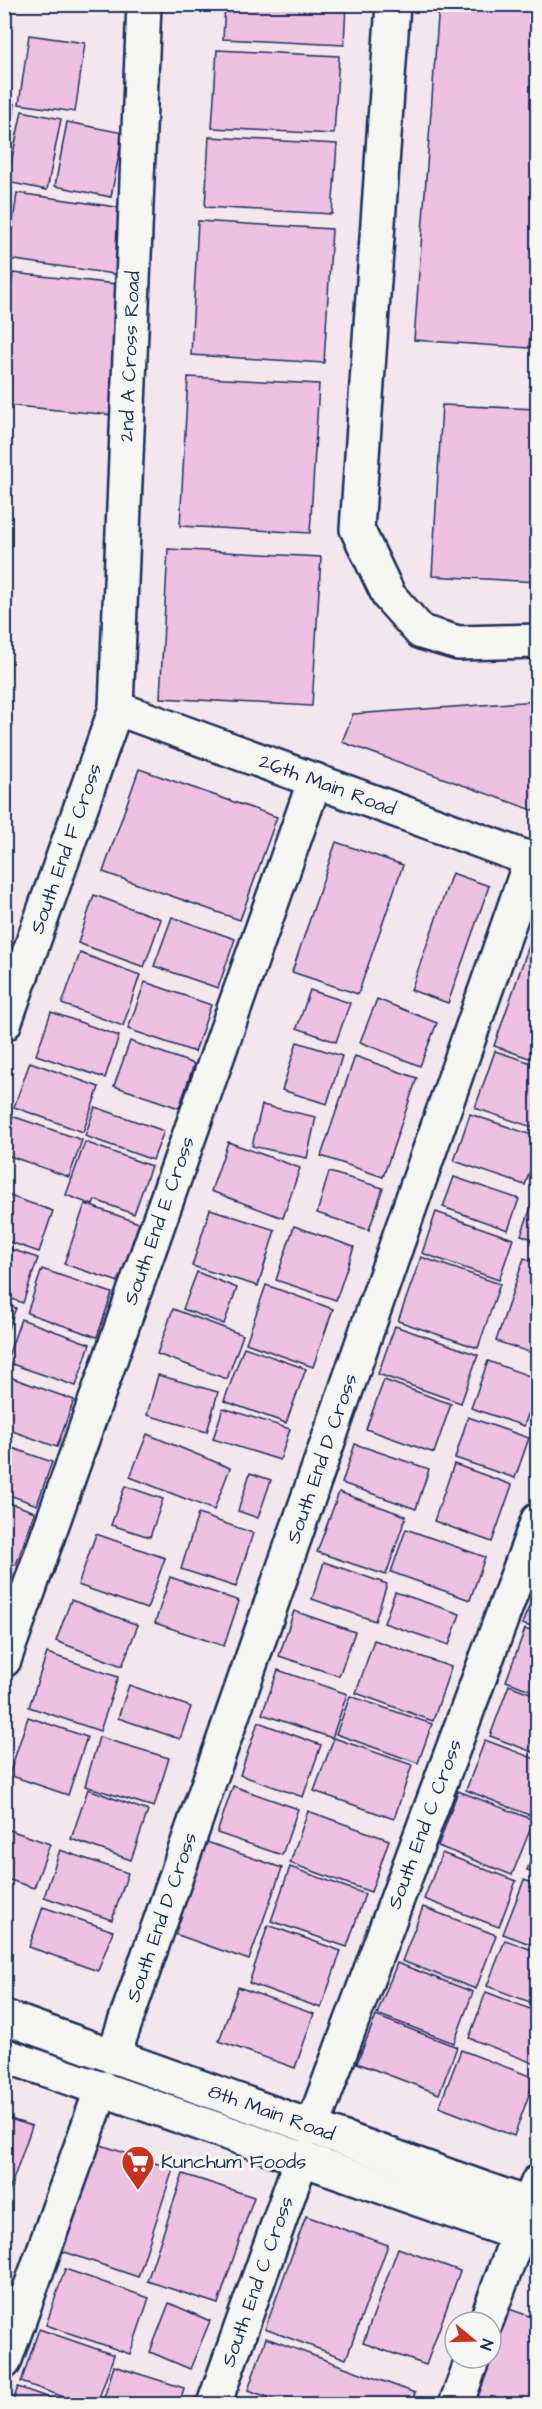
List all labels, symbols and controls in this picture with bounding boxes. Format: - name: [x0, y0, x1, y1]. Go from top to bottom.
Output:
- street label: 2nd A Cross Road: [113, 270, 147, 443]
- street label: 26th Main Road: [255, 747, 400, 823]
- street label: South End F Cross: [23, 760, 109, 938]
- street label: South End E Cross: [117, 1133, 202, 1309]
- street label: South End D Cross: [279, 1370, 365, 1547]
- street label: South End C Cross: [381, 1735, 469, 1913]
- street label: South End D Cross: [119, 1829, 204, 2006]
- street label: 8th Main Road: [204, 2077, 339, 2148]
- supermarket icon: Kunchum Foods: [120, 2144, 156, 2191]
- place label: Kunchum Foods: [161, 2148, 306, 2176]
- street label: South End C Cross: [214, 2192, 301, 2371]
- north arrow: [443, 2310, 503, 2370]
- text: N: [474, 2336, 498, 2353]

